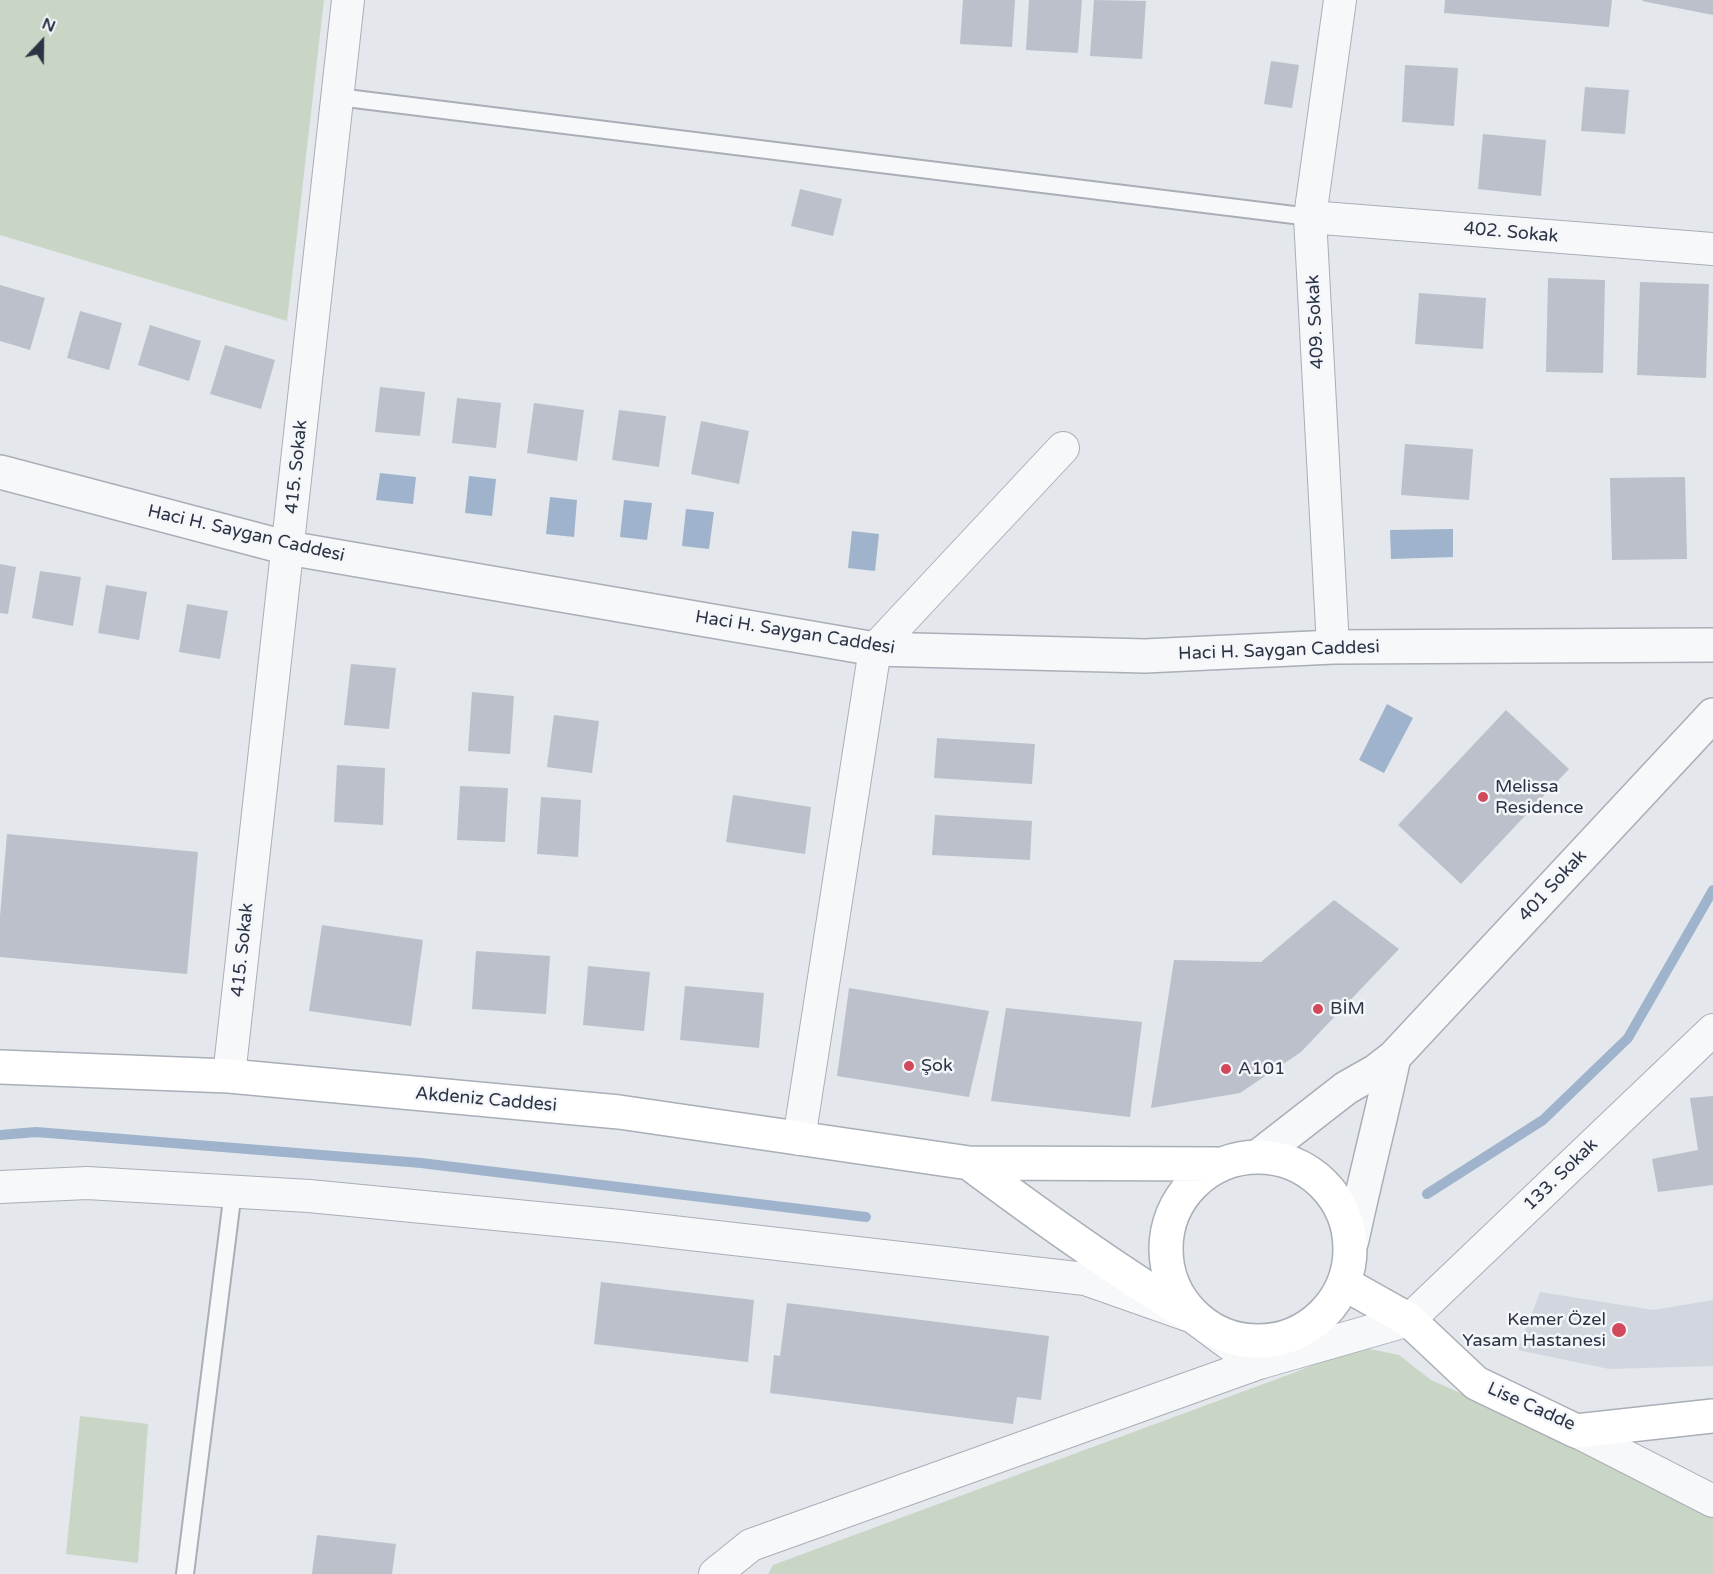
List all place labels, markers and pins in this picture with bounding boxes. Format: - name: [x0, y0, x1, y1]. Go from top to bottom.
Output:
- place label: Melissa Residence: [1495, 776, 1583, 818]
- marker: Melissa Residence: [1476, 790, 1490, 804]
- place label: BİM: [1330, 998, 1365, 1020]
- marker: BİM: [1311, 1002, 1325, 1016]
- place label: Şok: [921, 1055, 953, 1077]
- place label: A101: [1238, 1058, 1285, 1080]
- marker: Şok: [902, 1059, 916, 1073]
- marker: A101: [1219, 1062, 1233, 1076]
- place label: Kemer Özel Yasam Hastanesi: [1462, 1309, 1606, 1352]
- marker: Kemer Özel Yasam Hastanesi: [1610, 1321, 1628, 1339]

